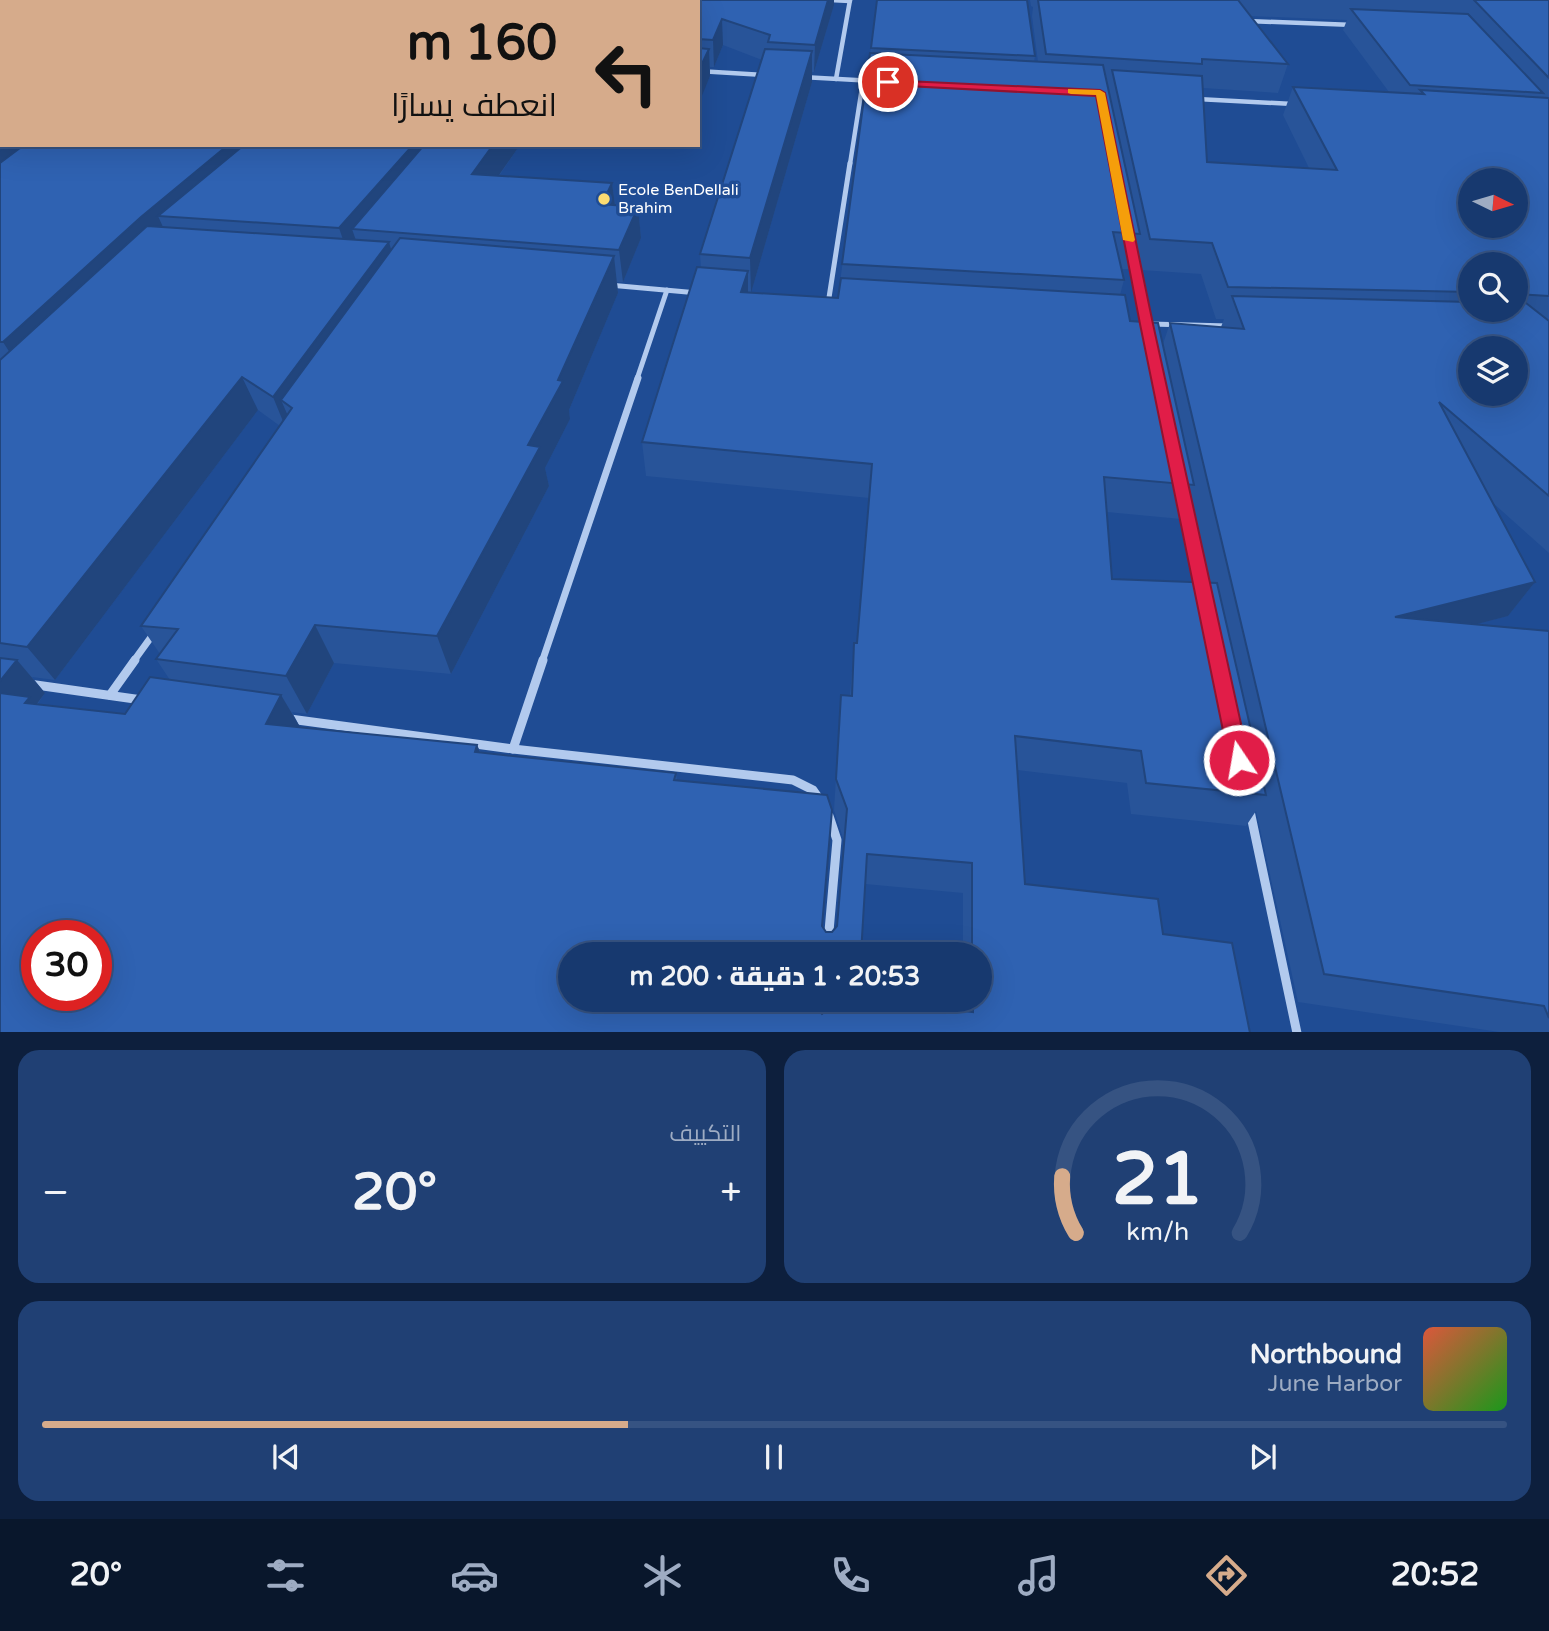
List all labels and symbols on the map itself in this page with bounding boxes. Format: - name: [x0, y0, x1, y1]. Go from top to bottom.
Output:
- pin: [858, 52, 918, 112]
- north arrow: [1458, 168, 1528, 238]
- place label: Ecole BenDellali Brahim: [618, 180, 739, 218]
- marker: Ecole BenDellali Brahim: [596, 191, 612, 207]
- position arrow: [1202, 723, 1276, 797]
- speed limit sign: 30: [21, 920, 112, 1011]

